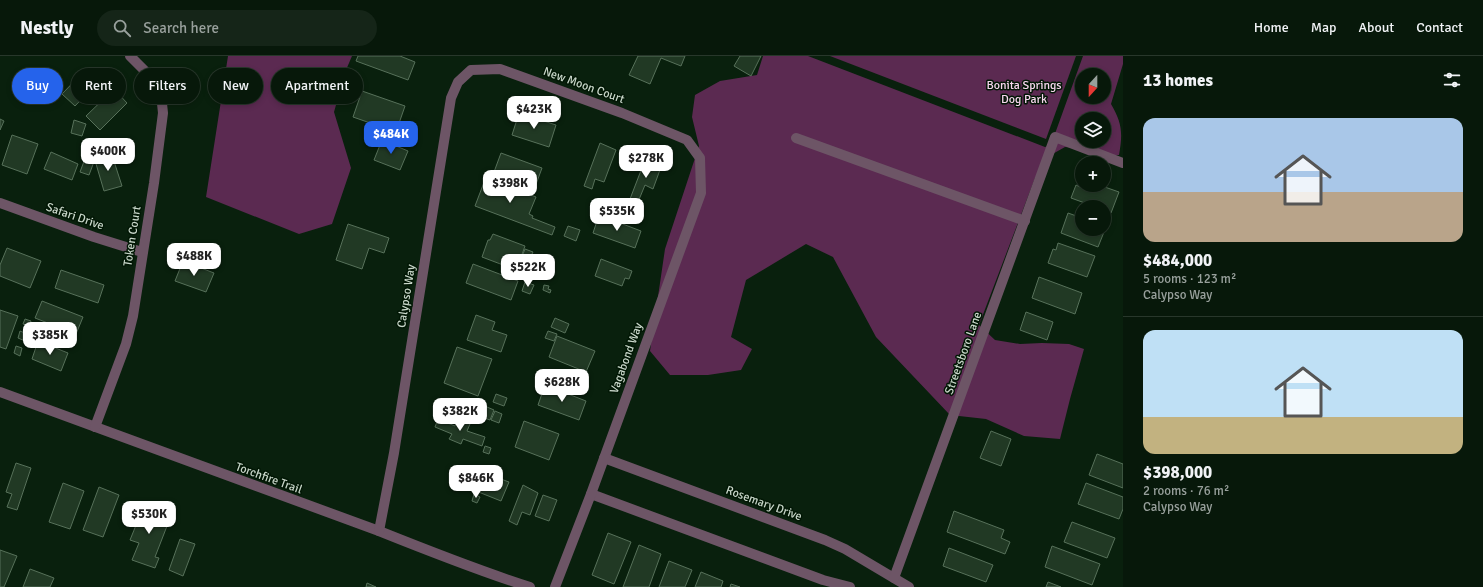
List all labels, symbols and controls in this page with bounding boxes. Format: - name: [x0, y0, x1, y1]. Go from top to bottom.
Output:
- search box: [97, 10, 377, 46]
- text: Nestly: [20, 16, 73, 40]
- icon: search: [111, 17, 133, 39]
- text: Search here: [143, 19, 219, 37]
- text: Home: [1254, 19, 1289, 36]
- text: Map: [1311, 19, 1336, 36]
- text: About: [1358, 19, 1394, 36]
- text: Contact: [1416, 19, 1463, 36]
- street label: New Moon Court: [541, 64, 627, 107]
- chip: Buy: [12, 68, 63, 104]
- chip: Rent: [71, 68, 126, 104]
- chip: Filters: [134, 68, 200, 104]
- chip: New: [208, 68, 263, 104]
- chip: Apartment: [271, 68, 363, 104]
- north arrow: [1075, 68, 1111, 104]
- map controls: [1075, 68, 1111, 236]
- icon: filters: [1441, 69, 1463, 91]
- text: 13 homes: [1143, 70, 1213, 91]
- park label: Bonita Springs Dog Park: [986, 78, 1062, 107]
- pin: $423K: [506, 96, 562, 130]
- text: $423K: [516, 101, 552, 117]
- button: layers: [1075, 112, 1111, 148]
- pin: $484K: [363, 121, 419, 155]
- text: $484K: [373, 126, 409, 142]
- pin: $400K: [80, 138, 136, 172]
- text: $400K: [90, 143, 126, 159]
- icon: home: [1267, 144, 1339, 216]
- pin: $278K: [618, 145, 674, 179]
- text: $278K: [628, 150, 664, 166]
- button: +: [1075, 156, 1111, 192]
- pin: $398K: [482, 170, 538, 204]
- text: $398K: [492, 175, 528, 191]
- pin: $535K: [589, 198, 645, 232]
- street label: Safari Drive: [44, 200, 106, 233]
- button: −: [1075, 200, 1111, 236]
- text: $535K: [599, 203, 635, 219]
- street label: Token Court: [120, 205, 145, 267]
- pin: $488K: [166, 243, 222, 277]
- text: $488K: [176, 248, 212, 264]
- text: $484,000: [1143, 250, 1212, 271]
- pin: $522K: [500, 254, 556, 288]
- text: $522K: [510, 259, 546, 275]
- street label: Calypso Way: [394, 263, 419, 329]
- text: 5 rooms · 123 m²: [1143, 271, 1236, 287]
- text: Calypso Way: [1143, 287, 1212, 303]
- street label: Streetsboro Lane: [942, 310, 985, 397]
- street label: Vagabond Way: [607, 320, 646, 396]
- pin: $385K: [22, 322, 78, 356]
- text: $385K: [32, 327, 68, 343]
- icon: home: [1267, 356, 1339, 428]
- pin: $628K: [534, 369, 590, 403]
- text: $628K: [544, 374, 580, 390]
- pin: $382K: [432, 398, 488, 432]
- text: $382K: [442, 403, 478, 419]
- street label: Torchfire Trail: [233, 459, 305, 498]
- text: $398,000: [1143, 462, 1212, 483]
- pin: $846K: [448, 465, 504, 499]
- text: $846K: [458, 470, 494, 486]
- street label: Rosemary Drive: [724, 483, 804, 524]
- text: 2 rooms · 76 m²: [1143, 483, 1229, 499]
- text: Calypso Way: [1143, 499, 1212, 515]
- pin: $530K: [121, 501, 177, 535]
- text: $530K: [131, 506, 167, 522]

